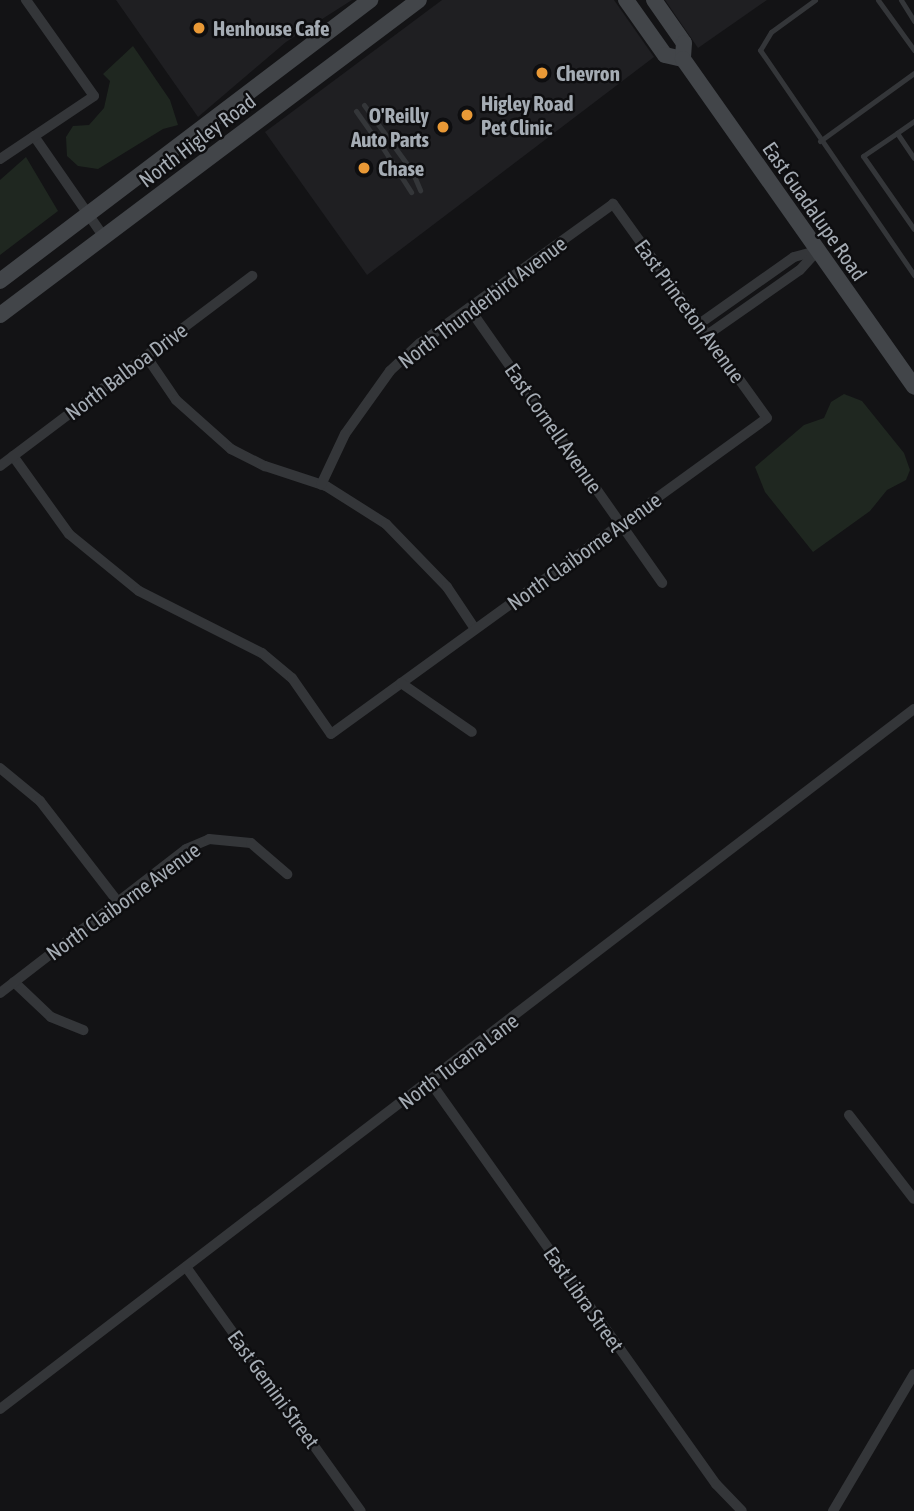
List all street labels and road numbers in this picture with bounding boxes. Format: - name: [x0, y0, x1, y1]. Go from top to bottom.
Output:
- street label: North Higley Road: [134, 88, 260, 192]
- street label: East Guadalupe Road: [758, 137, 872, 285]
- street label: North Thunderbird Avenue: [393, 230, 571, 374]
- street label: East Princeton Avenue: [630, 235, 750, 387]
- street label: North Balboa Drive: [60, 317, 192, 425]
- street label: East Cornell Avenue: [500, 358, 608, 498]
- street label: North Claiborne Avenue: [502, 487, 666, 615]
- street label: North Claiborne Avenue: [41, 837, 205, 965]
- street label: North Tucana Lane: [393, 1008, 523, 1114]
- street label: East Libra Street: [539, 1242, 629, 1356]
- street label: East Gemini Street: [223, 1325, 325, 1453]

